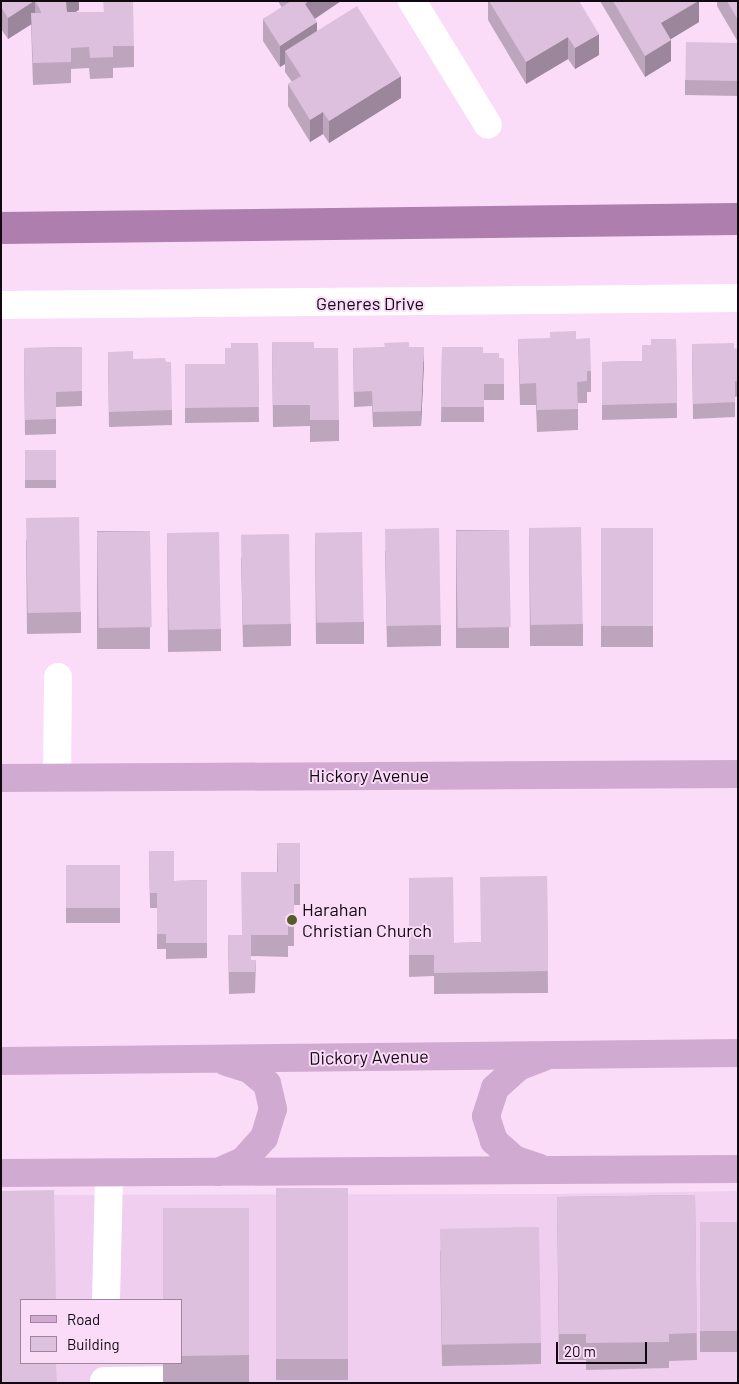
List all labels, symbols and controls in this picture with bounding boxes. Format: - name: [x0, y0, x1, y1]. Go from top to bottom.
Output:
- street label: Generes Drive: [316, 292, 424, 314]
- street label: Hickory Avenue: [309, 764, 429, 786]
- place label: Harahan Christian Church: [302, 899, 432, 942]
- marker: Harahan Christian Church: [286, 914, 298, 926]
- street label: Dickory Avenue: [309, 1045, 429, 1069]
- legend: [20, 1299, 182, 1364]
- text: Road: [67, 1310, 100, 1328]
- scale bar: [559, 1332, 650, 1364]
- text: Building: [67, 1335, 120, 1353]
- text: 20 m: [564, 1342, 596, 1360]

